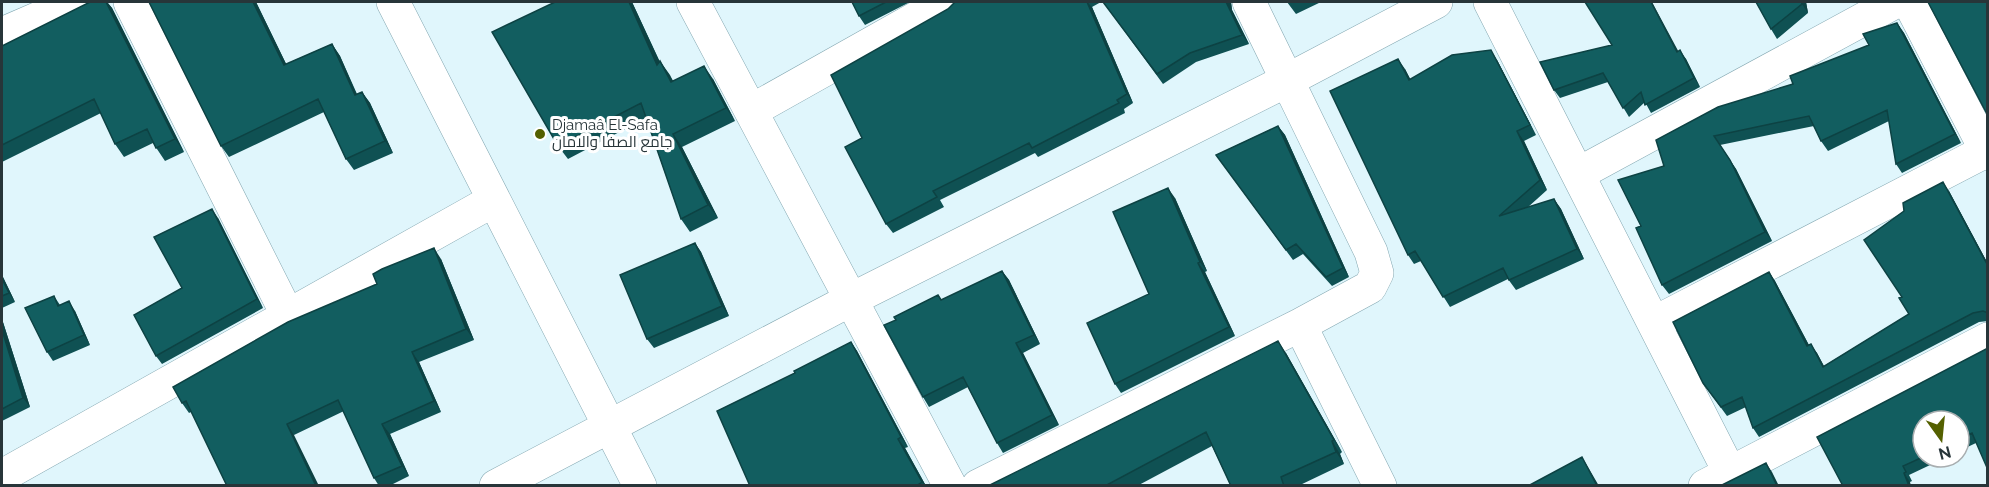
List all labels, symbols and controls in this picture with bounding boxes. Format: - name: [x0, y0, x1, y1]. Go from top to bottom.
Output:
- place label: Djamaâ El-Safa جامع الصفا والامان: [552, 116, 672, 153]
- marker: Djamaâ El-Safa جامع الصفا والامان: [533, 127, 547, 141]
- north arrow: [1911, 409, 1971, 469]
- text: N: [1936, 442, 1953, 464]

